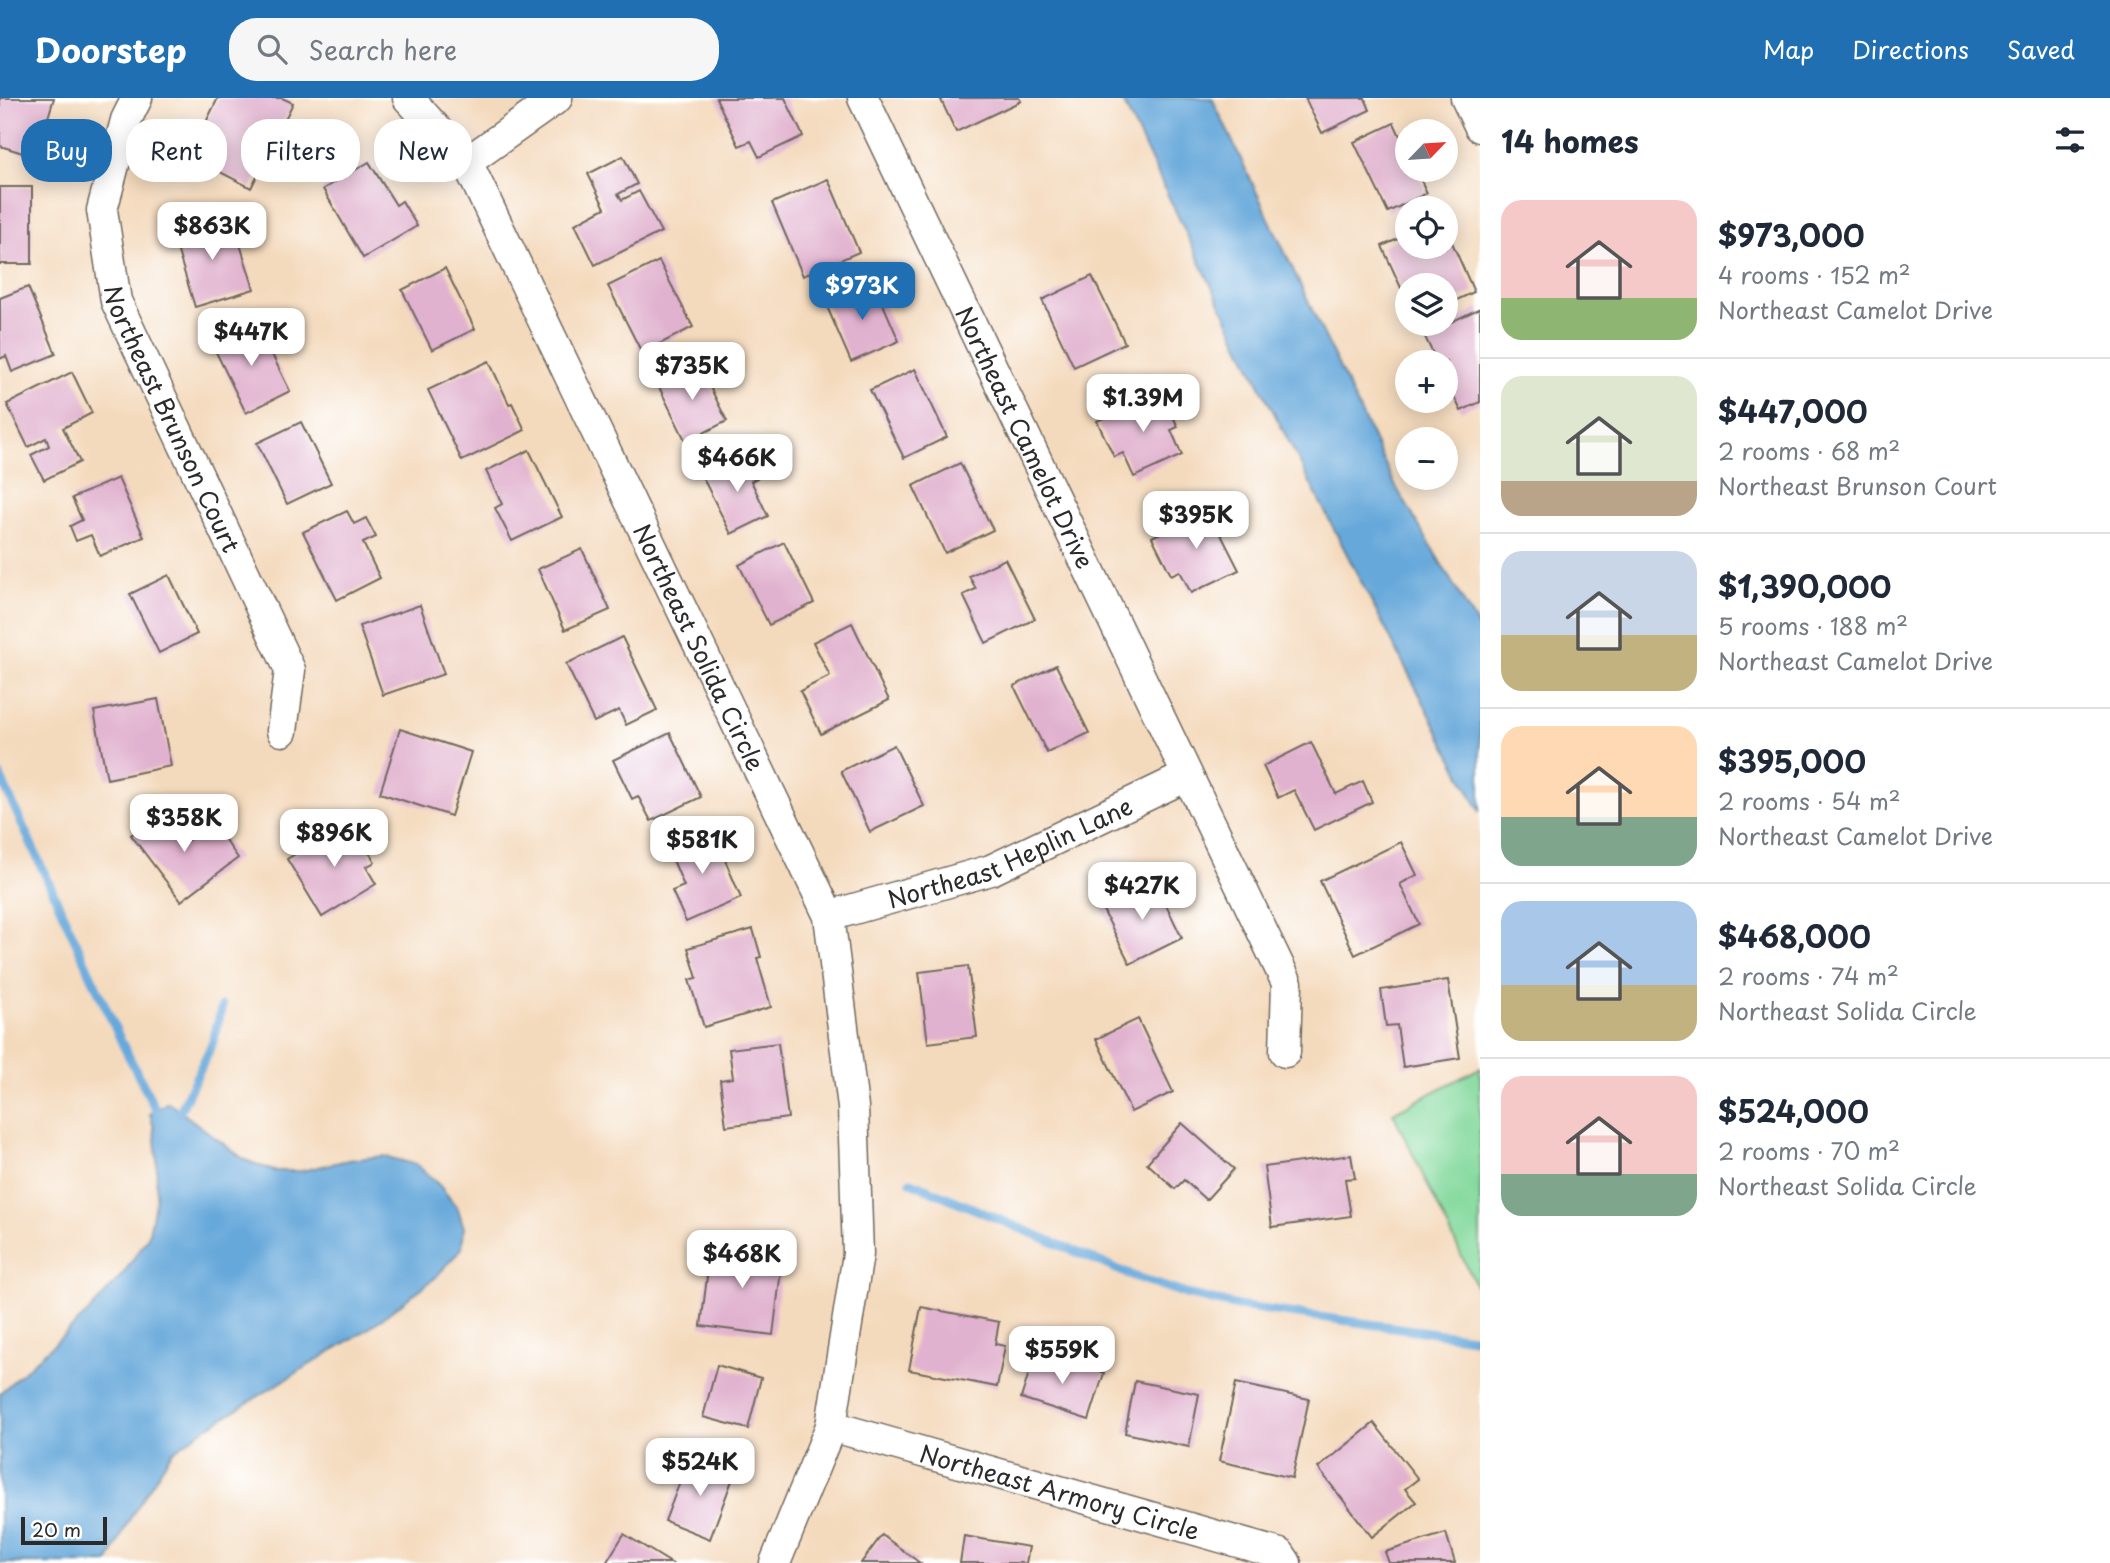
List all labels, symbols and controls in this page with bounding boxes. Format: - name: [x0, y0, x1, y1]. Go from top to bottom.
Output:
- search box: [229, 18, 719, 81]
- text: Doorstep: [35, 24, 187, 74]
- icon: search: [253, 30, 291, 68]
- text: Search here: [309, 30, 457, 69]
- text: Map: [1763, 31, 1814, 67]
- text: Directions: [1852, 31, 1969, 67]
- text: Saved: [2007, 31, 2075, 67]
- text: 14 homes: [1501, 118, 1639, 163]
- chip: Buy: [21, 119, 112, 182]
- chip: Rent: [126, 119, 227, 182]
- chip: Filters: [241, 119, 360, 182]
- chip: New: [374, 119, 472, 182]
- north arrow: [1395, 119, 1458, 182]
- map controls: [1395, 119, 1458, 490]
- icon: filters: [2051, 121, 2089, 159]
- button: locate: [1395, 196, 1458, 259]
- pin: $863K: [163, 202, 261, 262]
- text: $863K: [173, 207, 251, 242]
- text: $973,000: [1718, 212, 1865, 257]
- icon: home: [1557, 228, 1641, 312]
- text: 4 rooms · 152 m²: [1718, 257, 1911, 292]
- pin: $973K: [813, 262, 911, 322]
- text: $973K: [825, 267, 899, 302]
- button: layers: [1395, 273, 1458, 336]
- street label: Northeast Brunson Court: [96, 283, 250, 558]
- text: Northeast Camelot Drive: [1718, 292, 1993, 327]
- street label: Northeast Camelot Drive: [947, 300, 1104, 574]
- pin: $447K: [202, 308, 300, 368]
- text: $447K: [214, 313, 288, 348]
- pin: $735K: [643, 342, 741, 402]
- text: $735K: [655, 347, 729, 382]
- button: +: [1395, 350, 1458, 413]
- pin: $1.39M: [1086, 374, 1200, 434]
- text: $1.39M: [1103, 379, 1183, 414]
- text: $447,000: [1718, 388, 1868, 433]
- icon: home: [1557, 404, 1641, 488]
- button: −: [1395, 427, 1458, 490]
- text: 2 rooms · 68 m²: [1718, 433, 1900, 468]
- pin: $466K: [688, 434, 786, 494]
- text: $466K: [698, 439, 776, 474]
- text: Northeast Brunson Court: [1718, 468, 1997, 503]
- pin: $395K: [1147, 491, 1245, 551]
- text: $395K: [1159, 496, 1233, 531]
- street label: Northeast Solida Circle: [625, 517, 775, 777]
- text: $1,390,000: [1718, 563, 1892, 608]
- icon: home: [1557, 579, 1641, 663]
- text: 5 rooms · 188 m²: [1718, 608, 1908, 643]
- text: Northeast Camelot Drive: [1718, 643, 1993, 678]
- text: $395,000: [1718, 738, 1866, 783]
- icon: home: [1557, 754, 1641, 838]
- text: 2 rooms · 54 m²: [1718, 783, 1901, 818]
- street label: Northeast Heplin Lane: [883, 787, 1138, 917]
- pin: $358K: [135, 794, 233, 854]
- text: $358K: [146, 799, 222, 834]
- pin: $896K: [285, 810, 383, 869]
- text: $896K: [296, 814, 372, 849]
- pin: $581K: [653, 816, 751, 876]
- text: Northeast Camelot Drive: [1718, 818, 1993, 853]
- text: $581K: [666, 821, 738, 856]
- pin: $427K: [1093, 862, 1191, 922]
- text: $427K: [1104, 867, 1180, 902]
- text: $468,000: [1718, 913, 1871, 958]
- icon: home: [1557, 929, 1641, 1013]
- text: 2 rooms · 74 m²: [1718, 958, 1899, 993]
- text: Northeast Solida Circle: [1718, 993, 1977, 1028]
- text: $524,000: [1718, 1088, 1869, 1133]
- icon: home: [1557, 1104, 1641, 1188]
- text: 2 rooms · 70 m²: [1718, 1133, 1900, 1168]
- text: Northeast Solida Circle: [1718, 1168, 1977, 1203]
- pin: $468K: [693, 1230, 791, 1290]
- text: $468K: [703, 1235, 781, 1270]
- pin: $559K: [1013, 1326, 1111, 1386]
- text: $559K: [1025, 1331, 1099, 1366]
- street label: Northeast Armory Circle: [916, 1434, 1204, 1548]
- pin: $524K: [651, 1438, 749, 1498]
- text: $524K: [662, 1443, 738, 1478]
- scale bar: [21, 1514, 107, 1546]
- text: 20 m: [32, 1515, 81, 1543]

